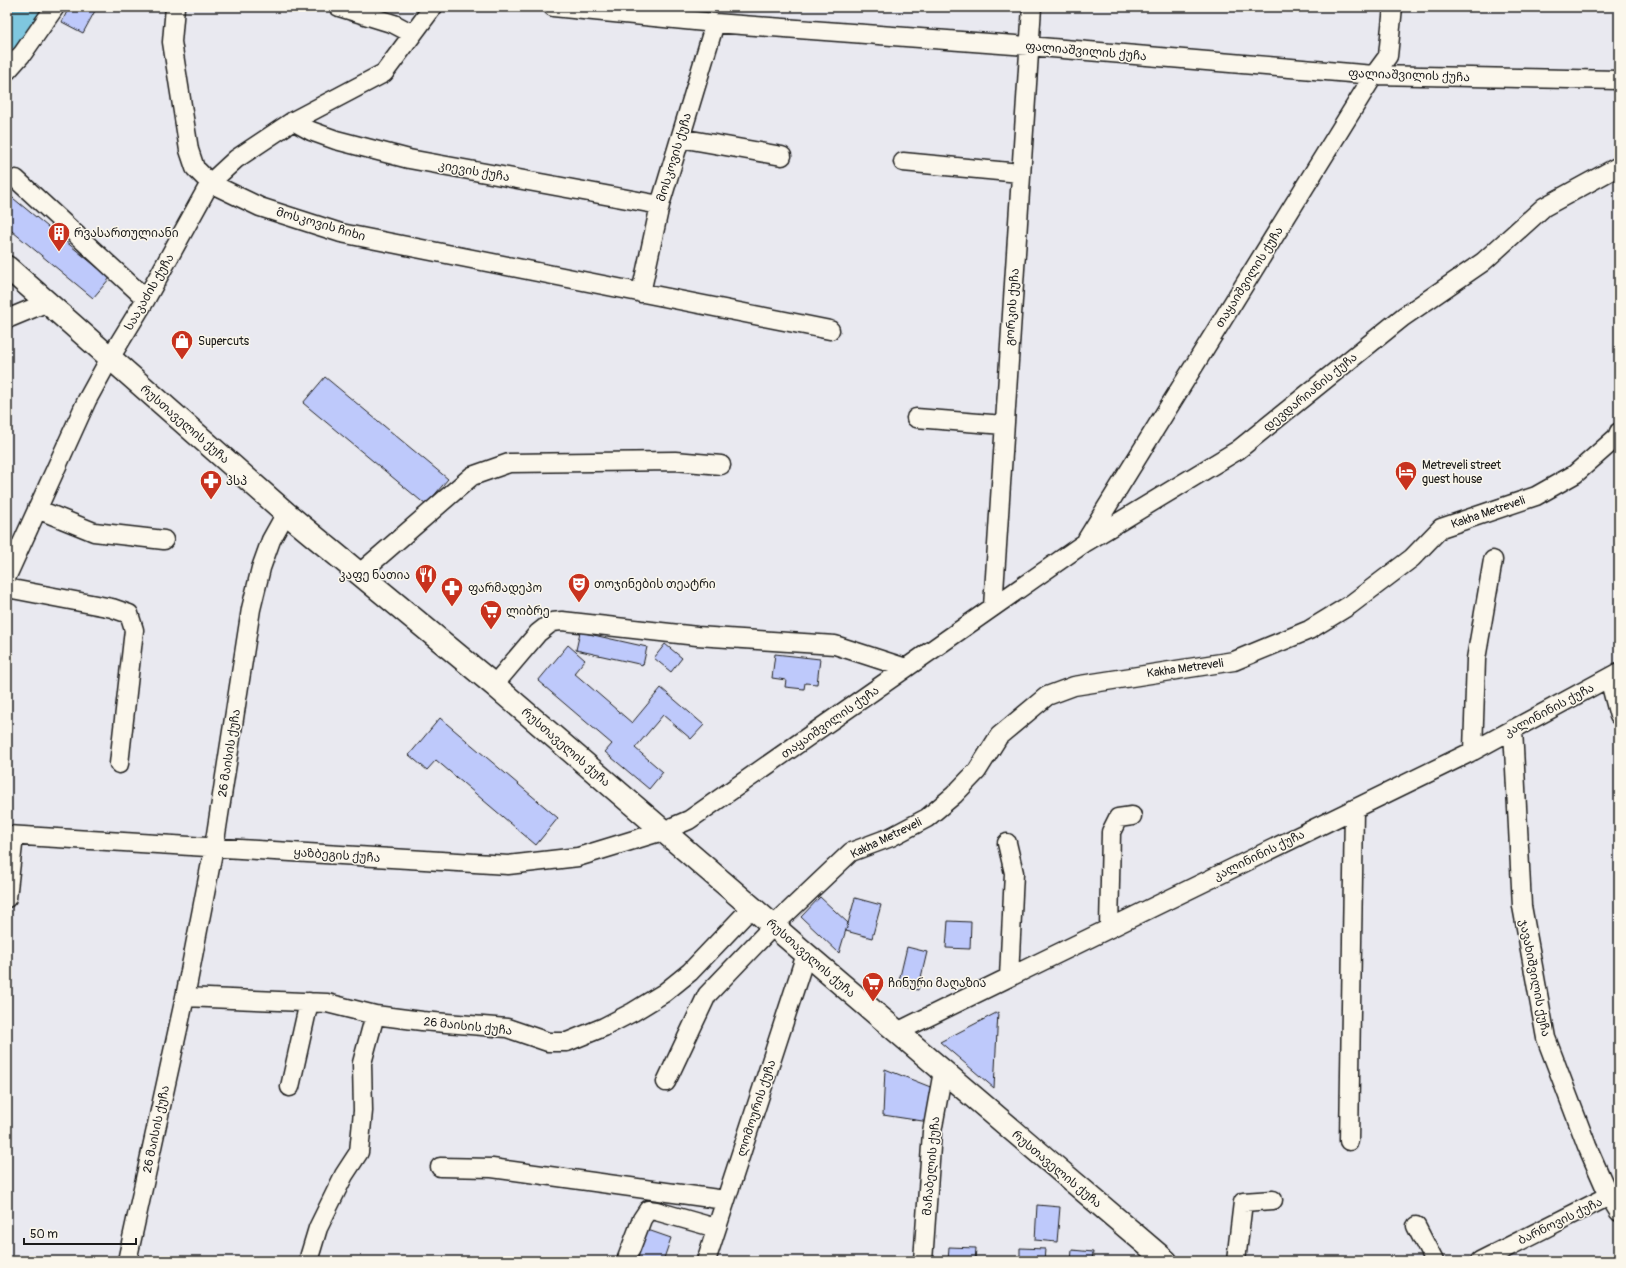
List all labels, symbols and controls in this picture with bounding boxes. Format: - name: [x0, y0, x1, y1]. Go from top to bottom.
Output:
- street label: ფალიაშვილის ქუჩა: [1025, 39, 1147, 64]
- street label: ფალიაშვილის ქუჩა: [1348, 66, 1470, 85]
- street label: მოსკოვის ქუჩა: [654, 111, 695, 203]
- street label: კიევის ქუჩა: [437, 158, 511, 185]
- street label: მოსკოვის ჩიხი: [274, 205, 367, 244]
- building icon: რვასართულიანი: [46, 220, 72, 253]
- street label: თაყაიშვილის ქუჩა: [1212, 224, 1287, 331]
- place label: რვასართულიანი: [74, 226, 179, 241]
- street label: სააკაძის ქუჩა: [121, 251, 177, 333]
- street label: გორკის ქუჩა: [1002, 268, 1023, 346]
- shop icon: Supercuts: [169, 328, 195, 361]
- place label: Supercuts: [198, 334, 250, 349]
- street label: დევდარიანის ქუჩა: [1260, 350, 1360, 435]
- street label: რუსთაველის ქუჩა: [137, 382, 232, 467]
- place label: Metreveli street guest house: [1422, 458, 1501, 487]
- hotel icon: Metreveli street guest house: [1393, 459, 1419, 492]
- pharmacy icon: პსპ: [198, 468, 224, 501]
- place label: პსპ: [226, 474, 247, 489]
- street label: Kakha Metreveli: [1449, 493, 1527, 532]
- restaurant icon: კაფე ნათია: [413, 562, 439, 595]
- place label: კაფე ნათია: [339, 568, 410, 583]
- theatre icon: თოჯინების თეატრი: [566, 571, 592, 604]
- pharmacy icon: ფარმადეპო: [439, 575, 465, 608]
- place label: თოჯინების თეატრი: [594, 577, 716, 592]
- place label: ფარმადეპო: [468, 581, 542, 596]
- supermarket icon: ლიბრე: [478, 598, 504, 631]
- place label: ლიბრე: [506, 604, 550, 619]
- street label: Kakha Metreveli: [1146, 656, 1224, 681]
- street label: კალინინის ქუჩა: [1502, 680, 1597, 740]
- street label: თაყაიშვილის ქუჩა: [778, 683, 882, 762]
- street label: რუსთაველის ქუჩა: [518, 705, 613, 790]
- street label: 26 მაისის ქუჩა: [215, 708, 244, 798]
- street label: Kakha Metreveli: [848, 815, 924, 862]
- street label: კალინინის ქუჩა: [1211, 827, 1307, 884]
- street label: ყაზბეგის ქუჩა: [293, 845, 381, 866]
- street label: რუსთაველის ქუჩა: [763, 916, 858, 1001]
- street label: ჯავახიშვილის ქუჩა: [1516, 918, 1553, 1038]
- supermarket icon: ჩინური მაღაზია: [860, 970, 886, 1003]
- place label: ჩინური მაღაზია: [888, 976, 986, 991]
- street label: 26 მაისის ქუჩა: [423, 1014, 513, 1039]
- street label: ლომოურის ქუჩა: [734, 1058, 779, 1159]
- street label: 26 მაისის ქუჩა: [140, 1084, 173, 1174]
- street label: მაჩაბელის ქუჩა: [920, 1116, 943, 1216]
- street label: რუსთაველის ქუჩა: [1009, 1127, 1105, 1211]
- street label: ბარნოვის ქუჩა: [1516, 1195, 1605, 1248]
- scale bar: [24, 1220, 136, 1246]
- text: 50 m: [30, 1227, 58, 1242]

